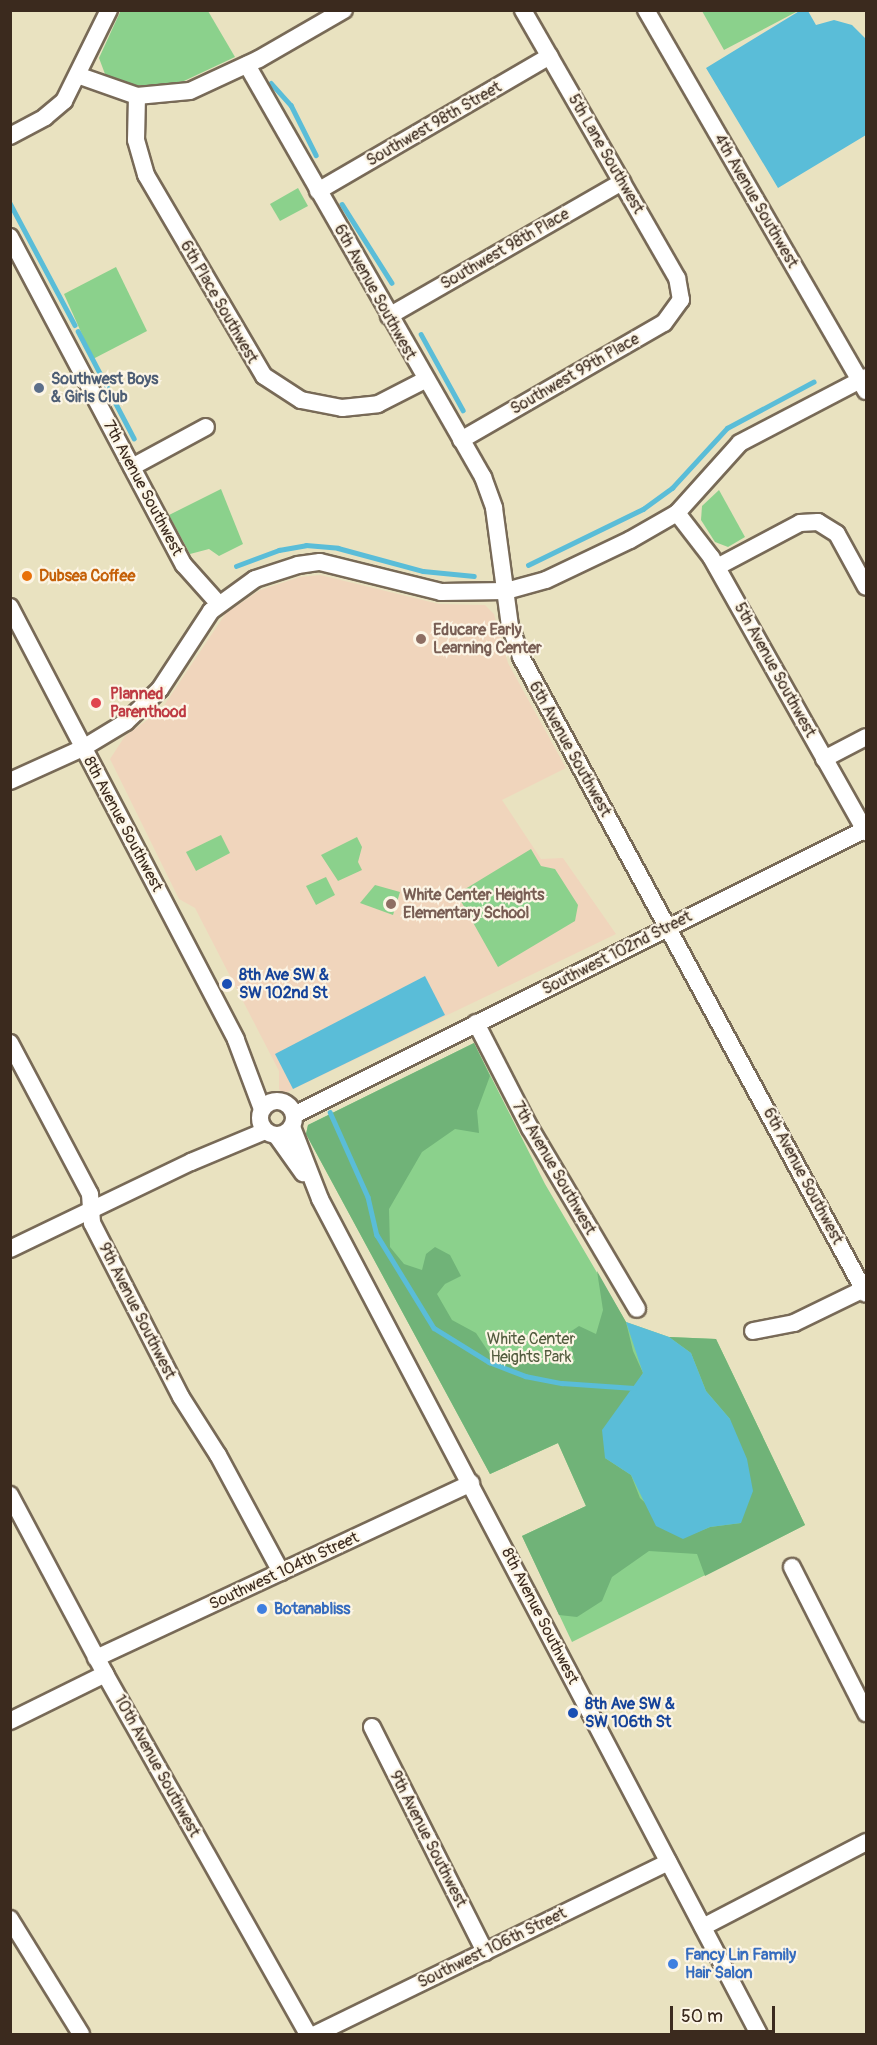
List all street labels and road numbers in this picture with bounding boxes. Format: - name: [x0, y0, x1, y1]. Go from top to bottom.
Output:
- street label: Southwest 98th Street: [363, 77, 505, 171]
- street label: 5th Lane Southwest: [564, 91, 648, 217]
- street label: 4th Avenue Southwest: [710, 131, 802, 271]
- street label: Southwest 98th Place: [437, 204, 573, 294]
- street label: 6th Avenue Southwest: [330, 221, 420, 363]
- street label: 6th Place Southwest: [176, 237, 262, 367]
- street label: Southwest 99th Place: [507, 329, 643, 419]
- street label: 7th Avenue Southwest: [99, 417, 187, 559]
- street label: 5th Avenue Southwest: [730, 599, 820, 741]
- street label: 6th Avenue Southwest: [525, 678, 615, 820]
- street label: 8th Avenue Southwest: [79, 753, 167, 895]
- street label: Southwest 102nd Street: [539, 907, 695, 999]
- street label: 7th Avenue Southwest: [508, 1098, 600, 1238]
- street label: 6th Avenue Southwest: [759, 1105, 847, 1247]
- street label: 9th Avenue Southwest: [94, 1240, 180, 1382]
- street label: Southwest 104th Street: [206, 1528, 362, 1614]
- street label: 8th Avenue Southwest: [497, 1545, 583, 1687]
- street label: 10th Avenue Southwest: [110, 1692, 204, 1840]
- street label: 9th Avenue Southwest: [385, 1768, 471, 1910]
- street label: Southwest 106th Street: [415, 1904, 569, 1992]

